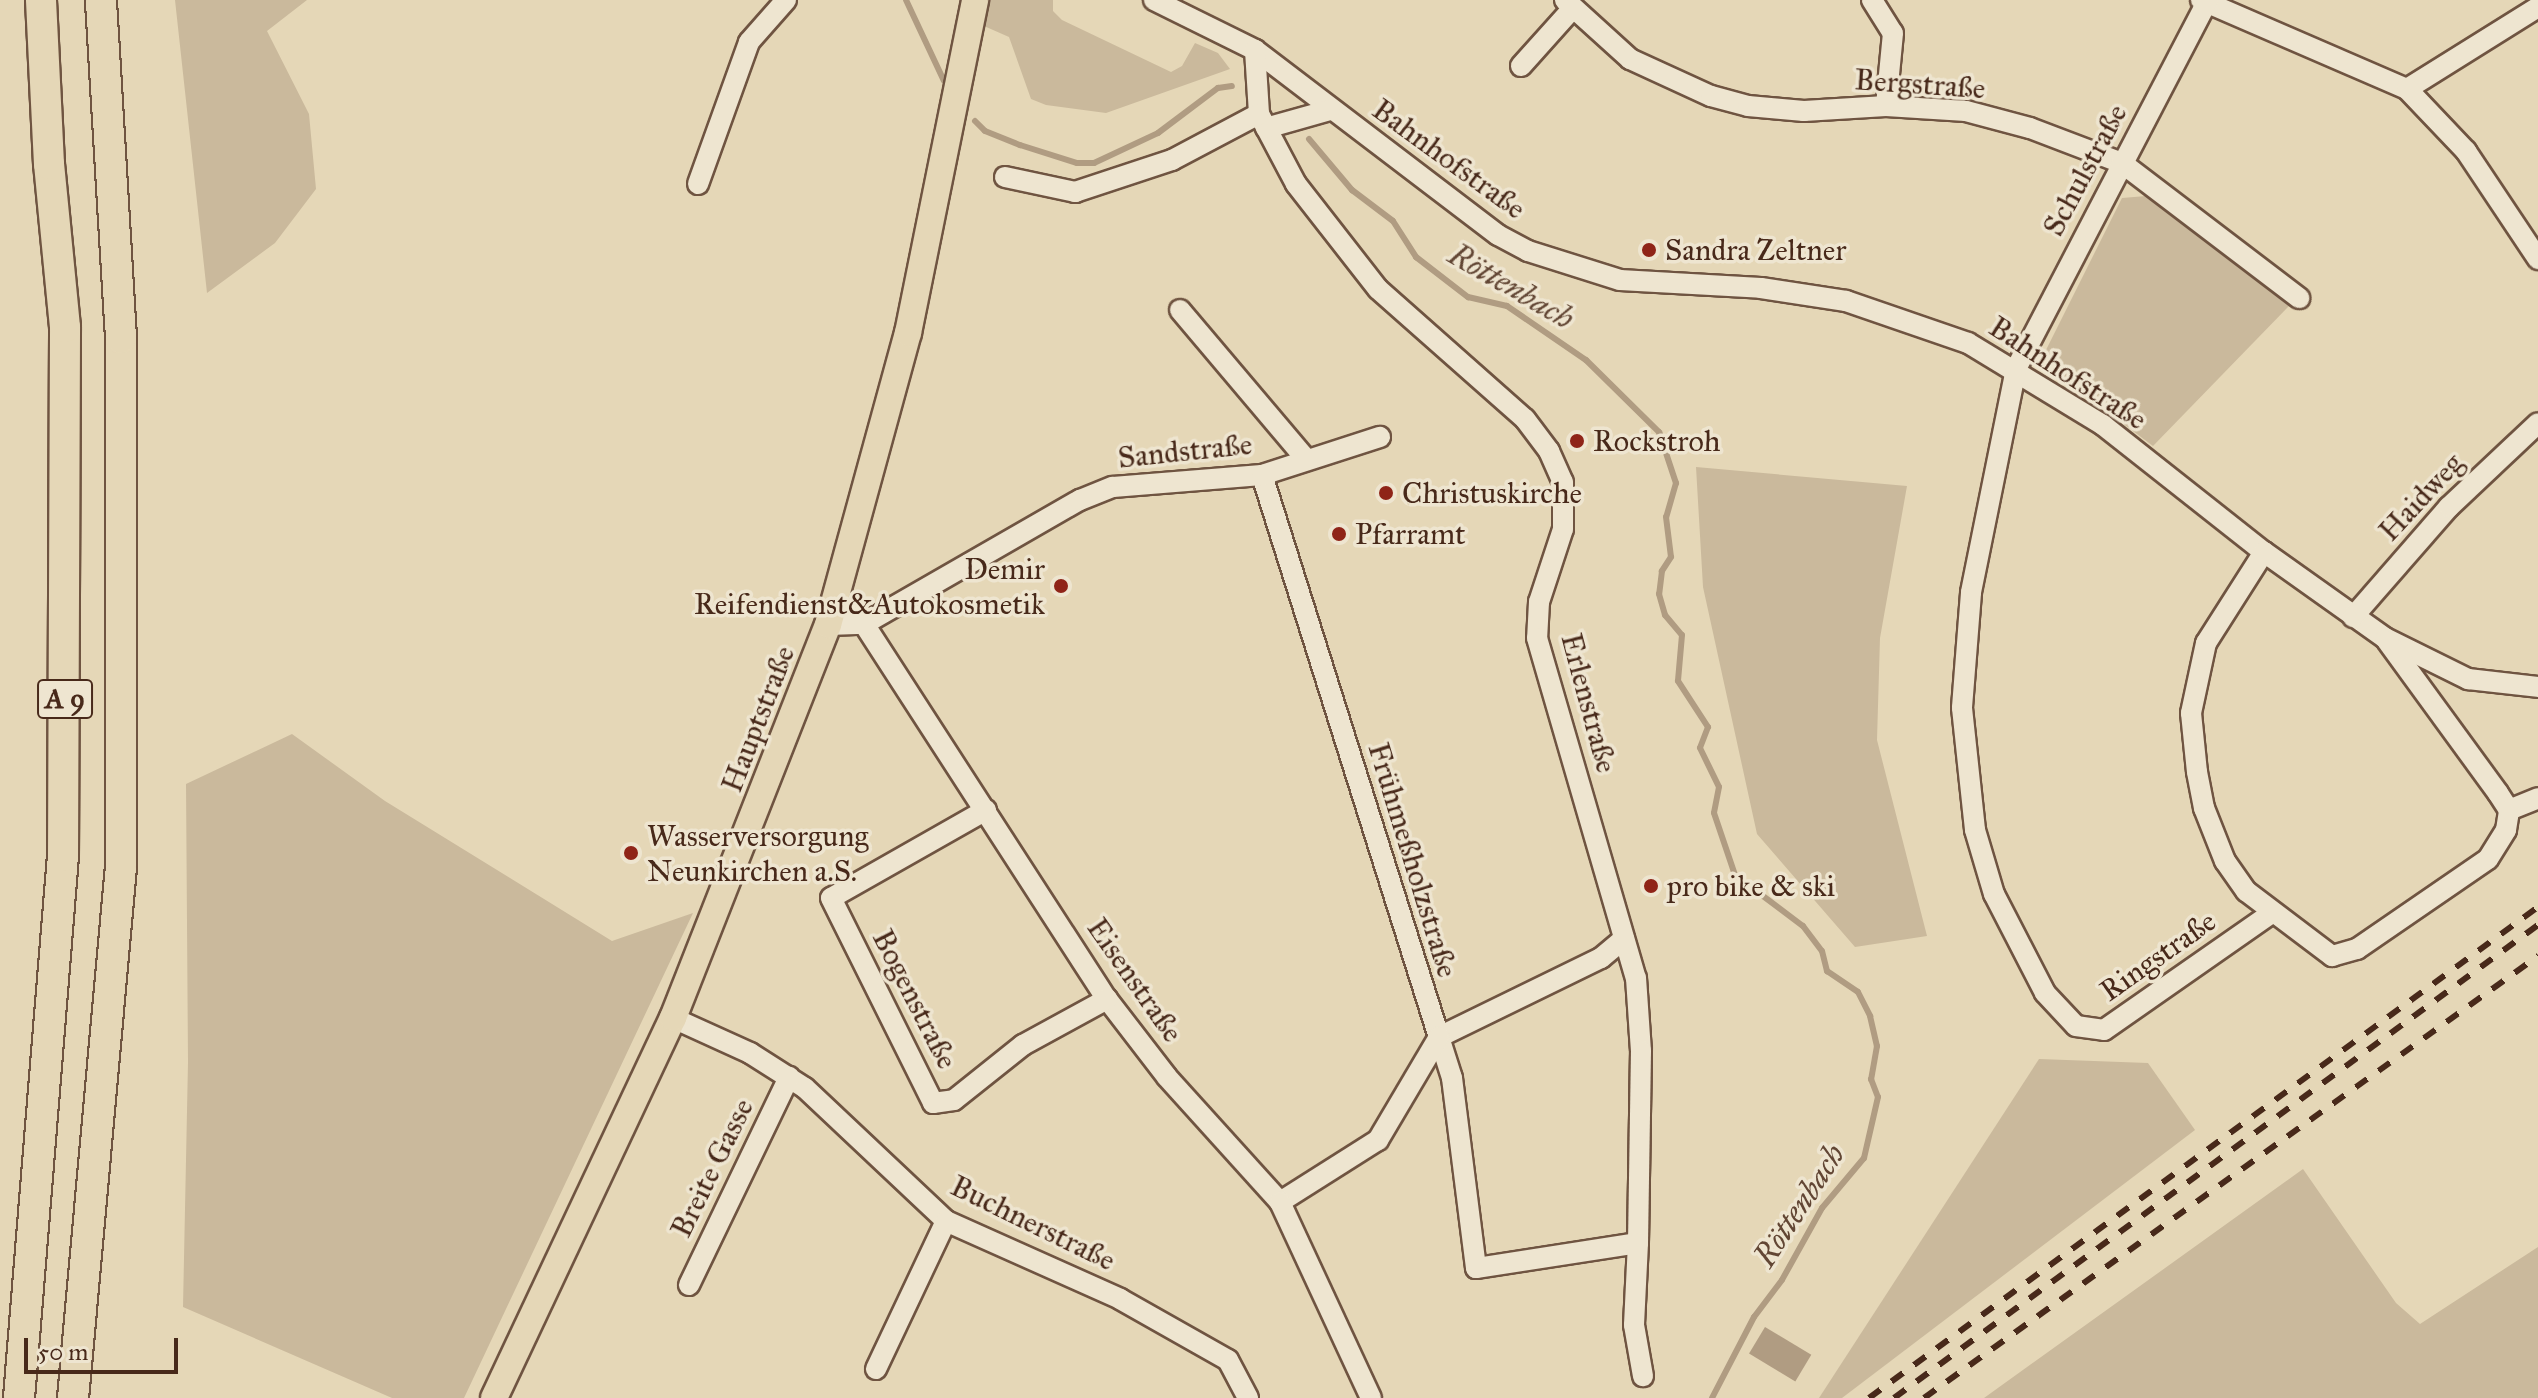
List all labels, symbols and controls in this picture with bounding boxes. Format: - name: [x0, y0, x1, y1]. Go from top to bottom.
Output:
- street label: Bergstraße: [1853, 61, 1987, 107]
- street label: Bahnhofstraße: [1365, 91, 1533, 227]
- street label: Schulstraße: [2035, 98, 2135, 242]
- place label: Sandra Zeltner: [1665, 232, 1846, 268]
- water label: Röttenbach: [1441, 236, 1581, 338]
- marker: Sandra Zeltner: [1640, 241, 1658, 259]
- street label: Bahnhofstraße: [1982, 309, 2154, 437]
- place label: Rockstroh: [1593, 423, 1720, 459]
- street label: Sandstraße: [1116, 426, 1254, 476]
- marker: Rockstroh: [1568, 432, 1586, 450]
- street label: Haidweg: [2371, 445, 2471, 549]
- place label: Christuskirche: [1402, 475, 1582, 511]
- marker: Christuskirche: [1377, 484, 1395, 502]
- place label: Pfarramt: [1355, 516, 1466, 552]
- marker: Pfarramt: [1330, 525, 1348, 543]
- place label: Demir Reifendienst&Autokosmetik: [694, 551, 1045, 622]
- marker: Demir Reifendienst&Autokosmetik: [1052, 577, 1070, 595]
- street label: Erlenstraße: [1553, 629, 1625, 777]
- street label: Hauptstraße: [714, 641, 802, 797]
- road number: A 9: [37, 675, 93, 723]
- street label: Frühmeßholzstraße: [1360, 738, 1466, 982]
- place label: Wasserversorgung Neunkirchen a.S.: [647, 818, 868, 888]
- marker: Wasserversorgung Neunkirchen a.S.: [622, 844, 640, 862]
- place label: pro bike & ski: [1667, 868, 1835, 904]
- marker: pro bike & ski: [1642, 877, 1660, 895]
- street label: Ringstraße: [2093, 903, 2223, 1009]
- street label: Eisenstraße: [1079, 911, 1191, 1049]
- street label: Bogenstraße: [865, 923, 965, 1075]
- street label: Breite Gasse: [663, 1093, 761, 1243]
- water label: Röttenbach: [1746, 1137, 1854, 1275]
- street label: Buchnerstraße: [945, 1168, 1121, 1278]
- scale bar: [28, 1322, 182, 1372]
- text: 50 m: [38, 1337, 88, 1367]

